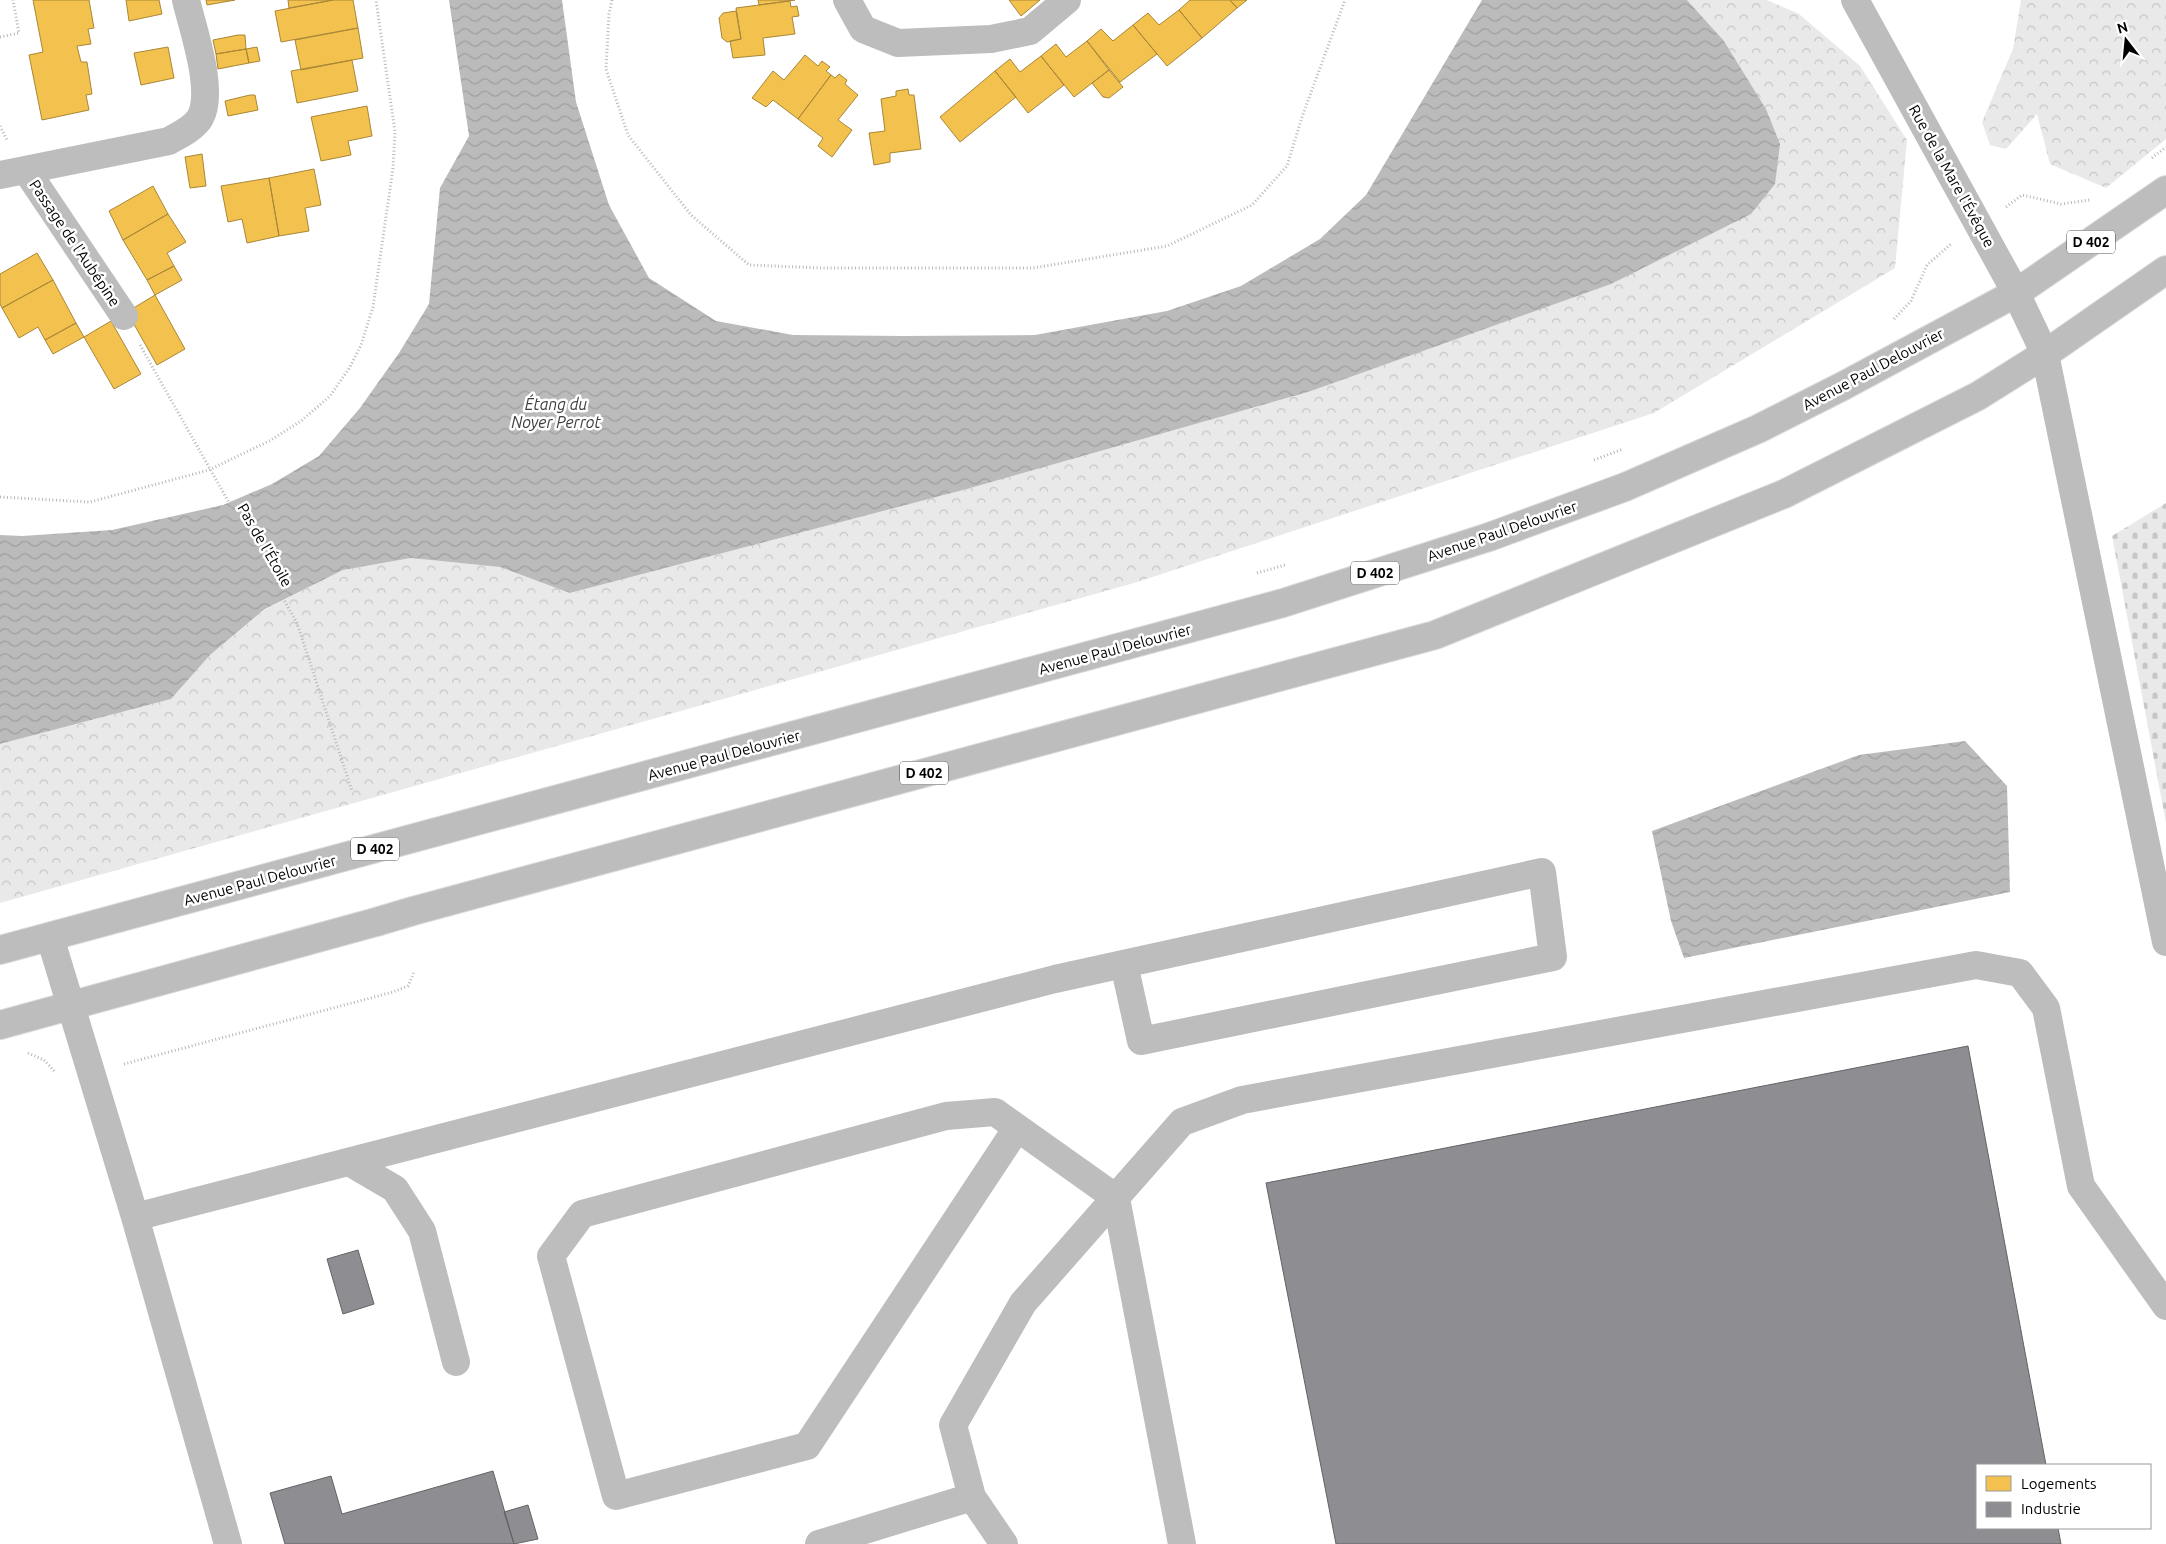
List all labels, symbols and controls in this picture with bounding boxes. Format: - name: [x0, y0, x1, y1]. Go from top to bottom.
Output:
- north arrow: [2101, 15, 2151, 65]
- text: N: [2115, 18, 2130, 37]
- street label: Rue de la Mare l'Évêque: [1906, 102, 1998, 250]
- street label: Passage de l'Aubépine: [26, 176, 124, 310]
- road number: D 402: [2067, 230, 2115, 253]
- street label: Avenue Paul Delouvrier: [1800, 324, 1947, 413]
- water label: Étang du Noyer Perrot: [511, 393, 601, 431]
- street label: Avenue Paul Delouvrier: [1425, 497, 1579, 565]
- street label: Pas de l'Étoile: [234, 500, 296, 590]
- road number: D 402: [1351, 562, 1399, 584]
- street label: Avenue Paul Delouvrier: [1037, 620, 1193, 678]
- street label: Avenue Paul Delouvrier: [646, 726, 802, 784]
- road number: D 402: [900, 761, 948, 784]
- road number: D 402: [351, 838, 399, 861]
- street label: Avenue Paul Delouvrier: [182, 851, 338, 909]
- legend: [1976, 1464, 2151, 1529]
- text: Logements: [2021, 1475, 2097, 1492]
- text: Industrie: [2021, 1500, 2081, 1517]

